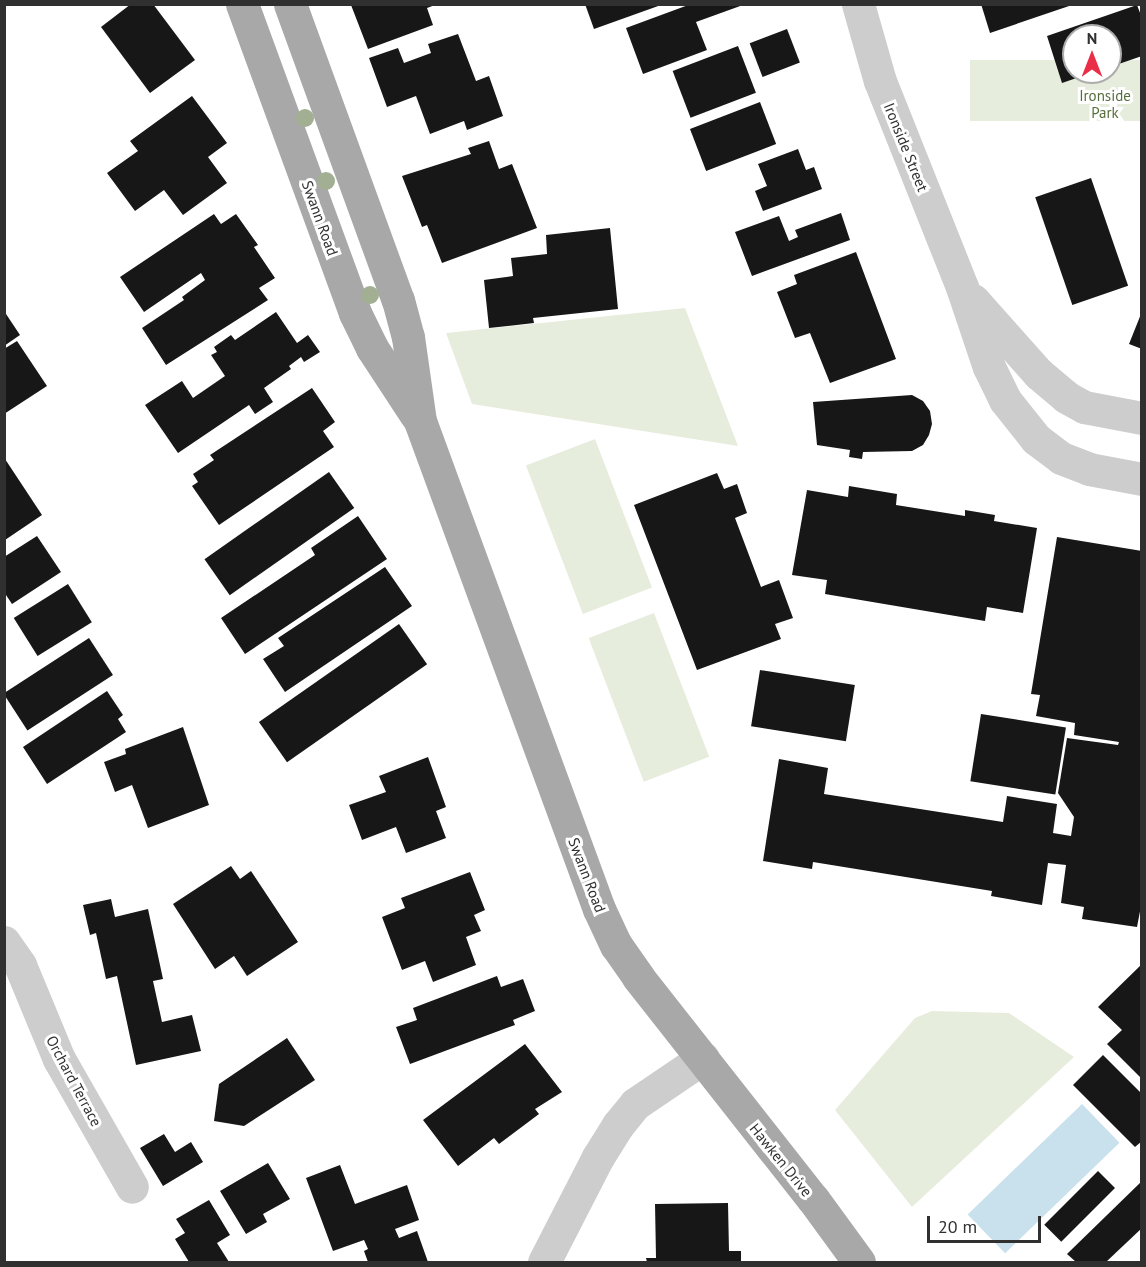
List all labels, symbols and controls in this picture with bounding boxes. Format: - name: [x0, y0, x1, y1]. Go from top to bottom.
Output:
- north arrow: [1062, 24, 1122, 84]
- text: N: [1087, 28, 1097, 48]
- park label: Ironside Park: [1079, 86, 1131, 121]
- street label: Ironside Street: [880, 100, 932, 194]
- street label: Swann Road: [298, 178, 342, 258]
- street label: Swann Road: [565, 835, 609, 915]
- street label: Orchard Terrace: [42, 1032, 106, 1130]
- street label: Hawken Drive: [746, 1120, 816, 1200]
- scale bar: [930, 1204, 1044, 1242]
- text: 20 m: [938, 1215, 977, 1238]

